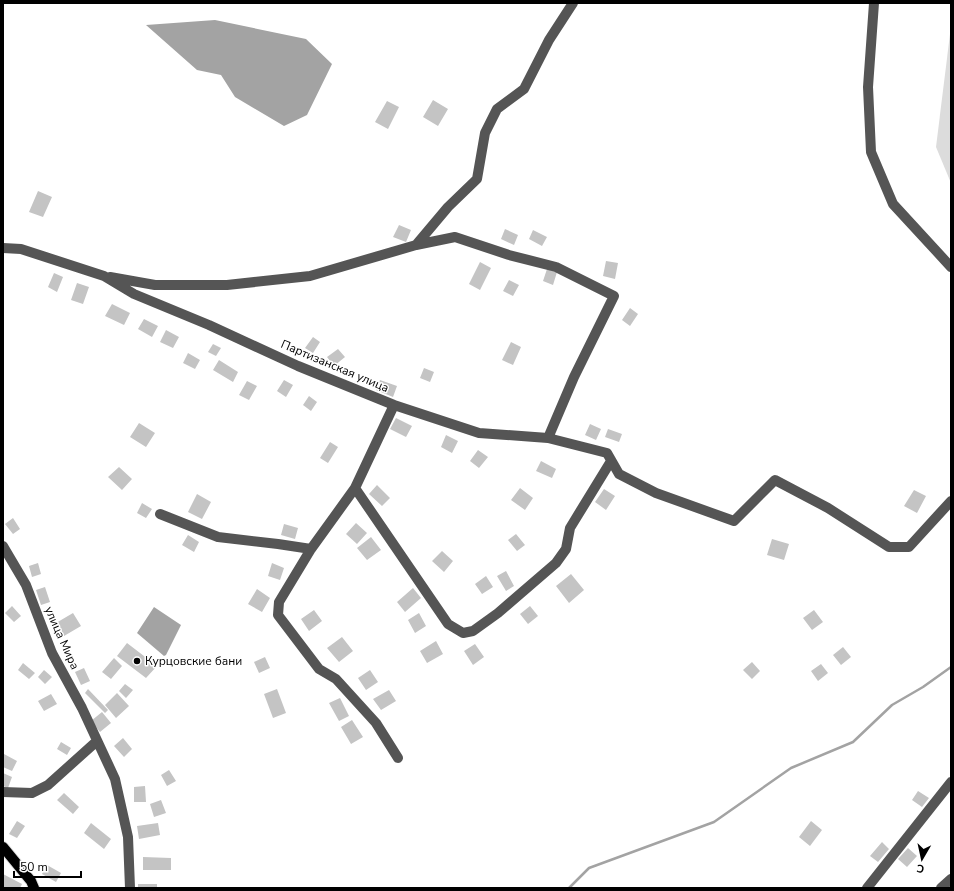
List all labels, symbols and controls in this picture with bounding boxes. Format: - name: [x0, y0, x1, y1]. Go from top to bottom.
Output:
- street label: Партизанская улица: [279, 336, 391, 396]
- street label: улица Мира: [41, 604, 83, 672]
- place label: Курцовские бани: [145, 653, 242, 669]
- marker: Курцовские бани: [132, 656, 142, 666]
- north arrow: [902, 839, 942, 879]
- scale bar: [14, 853, 81, 879]
- text: 50 m: [20, 859, 48, 875]
- text: С: [915, 860, 925, 876]

